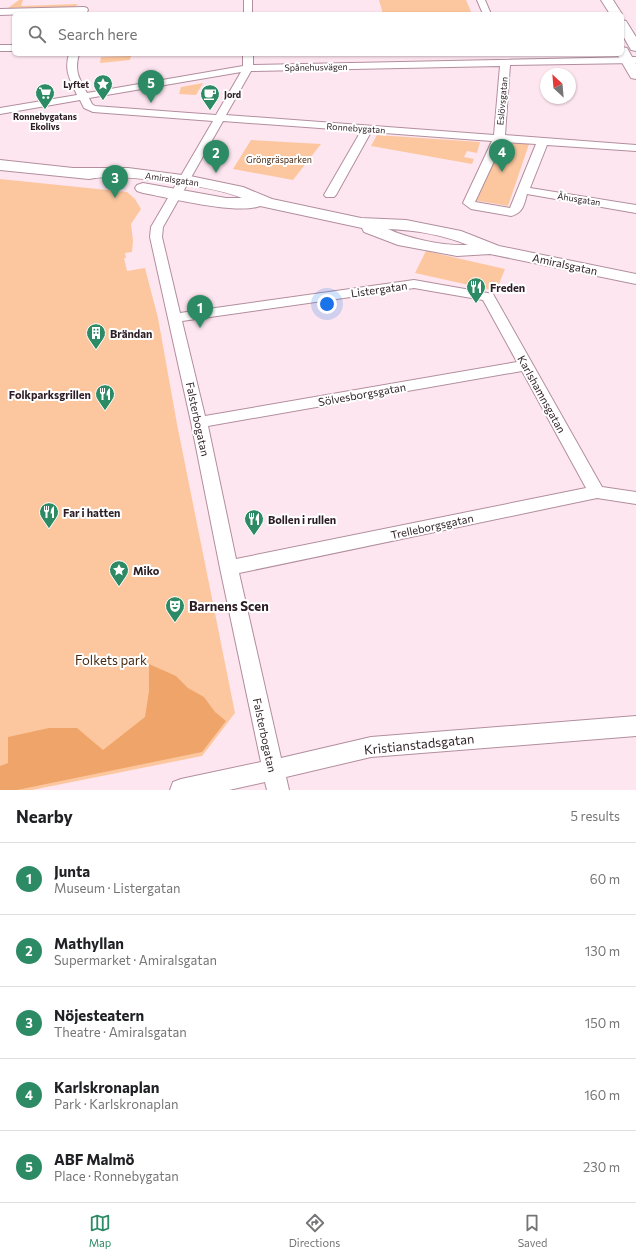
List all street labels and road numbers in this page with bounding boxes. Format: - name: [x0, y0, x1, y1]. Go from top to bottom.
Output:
- street label: Spånehusvägen: [284, 61, 348, 73]
- street label: Eslövsgatan: [494, 76, 510, 126]
- street label: Ronnebygatan: [326, 120, 386, 136]
- street label: Amiralsgatan: [144, 170, 200, 188]
- street label: Åhusgatan: [557, 189, 602, 208]
- street label: Amiralsgatan: [531, 251, 599, 277]
- street label: Listergatan: [350, 279, 408, 299]
- street label: Karlshamnsgatan: [515, 353, 569, 435]
- street label: Sölvesborgsgatan: [317, 380, 407, 408]
- street label: Falsterbogatan: [184, 381, 212, 457]
- street label: Trelleborgsgatan: [389, 511, 475, 541]
- street label: Falsterbogatan: [251, 697, 279, 773]
- street label: Kristianstadsgatan: [363, 730, 475, 758]

